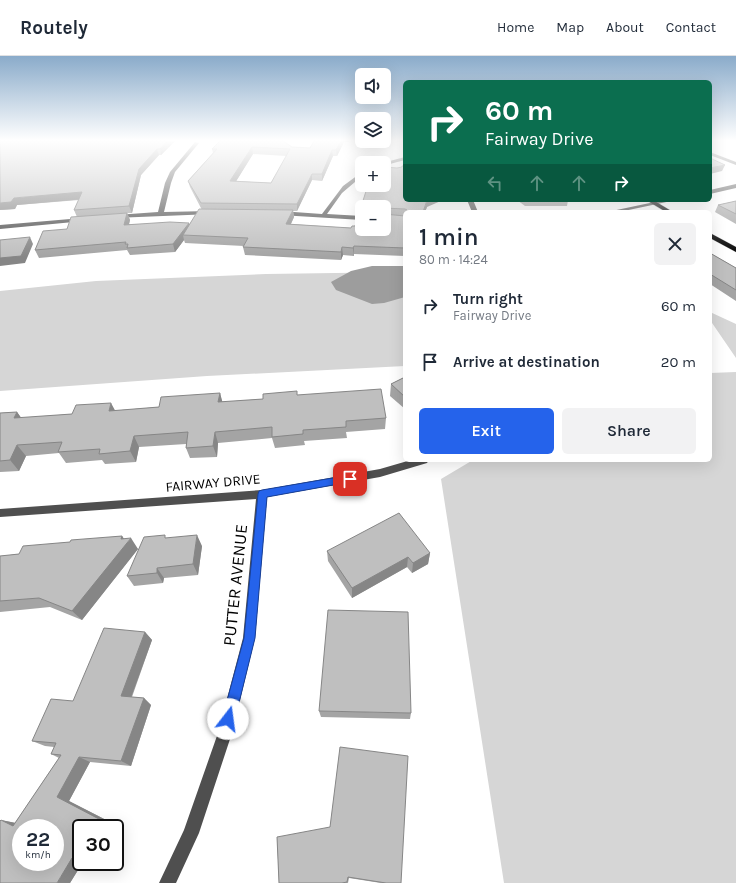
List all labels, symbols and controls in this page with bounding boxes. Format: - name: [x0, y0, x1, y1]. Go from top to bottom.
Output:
- text: Routely: [20, 17, 88, 39]
- text: Home: [497, 19, 534, 36]
- text: Map: [556, 19, 584, 36]
- text: About: [606, 19, 644, 36]
- text: Contact: [666, 19, 716, 36]
- map controls: [355, 68, 391, 236]
- button: sound: [355, 68, 391, 104]
- text: 60 m: [485, 94, 553, 127]
- icon: right: [419, 96, 471, 148]
- button: layers: [355, 112, 391, 148]
- text: Fairway Drive: [485, 128, 593, 150]
- button: +: [355, 156, 391, 192]
- icon: left: [484, 172, 506, 194]
- icon: ahead: [526, 172, 548, 194]
- icon: ahead: [568, 172, 590, 194]
- icon: right: [610, 172, 632, 194]
- button: −: [355, 200, 391, 236]
- text: 1 min: [419, 223, 479, 251]
- button: close: [654, 223, 696, 265]
- text: 80 m · 14:24: [419, 252, 488, 267]
- text: Turn right: [453, 290, 523, 308]
- icon: right: [419, 295, 441, 317]
- text: 60 m: [661, 297, 696, 315]
- text: Fairway Drive: [453, 308, 531, 323]
- icon: arrive: [419, 351, 441, 373]
- text: Arrive at destination: [453, 353, 600, 371]
- text: 20 m: [661, 353, 696, 371]
- button: Exit: [419, 408, 554, 454]
- button: Share: [562, 408, 696, 454]
- pin: [333, 462, 367, 496]
- icon: arrive: [339, 468, 361, 490]
- street label: FAIRWAY DRIVE: [165, 470, 261, 496]
- street label: PUTTER AVENUE: [219, 523, 251, 647]
- position arrow: [207, 698, 249, 740]
- speed limit sign: 30: [72, 819, 124, 871]
- text: 22: [26, 828, 50, 851]
- text: km/h: [25, 849, 51, 861]

